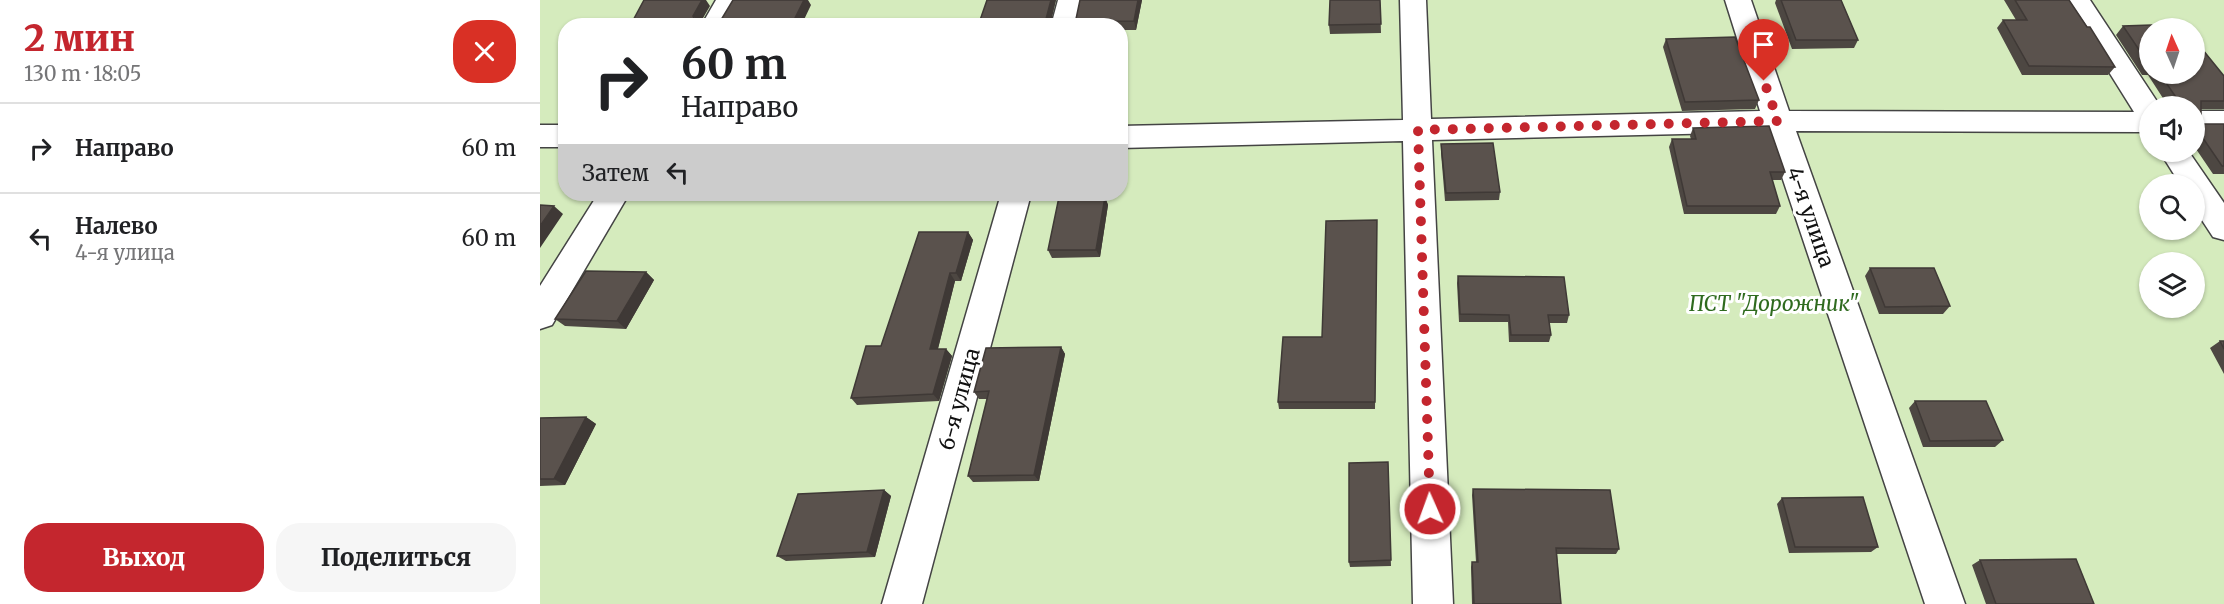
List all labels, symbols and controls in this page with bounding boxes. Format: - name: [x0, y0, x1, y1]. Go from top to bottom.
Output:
- text: 2 мин: [24, 16, 135, 61]
- north arrow: [2139, 18, 2205, 84]
- map controls: [2139, 18, 2205, 318]
- pin: [1738, 19, 1789, 81]
- button: close: [453, 20, 516, 83]
- icon: arrive: [1747, 28, 1780, 61]
- text: 60 m: [681, 38, 787, 90]
- icon: right: [582, 42, 660, 120]
- text: 130 m · 18:05: [24, 61, 141, 86]
- text: Направо: [681, 90, 798, 124]
- button: sound: [2139, 96, 2205, 162]
- icon: right: [24, 132, 57, 165]
- text: Направо: [75, 134, 174, 162]
- text: 60 m: [462, 134, 516, 162]
- icon: left: [661, 156, 694, 189]
- text: Затем: [582, 159, 649, 187]
- street label: 4-я улица: [1781, 163, 1841, 271]
- button: search: [2139, 174, 2205, 240]
- text: Налево: [75, 212, 158, 240]
- icon: left: [24, 222, 57, 255]
- text: 60 m: [462, 224, 516, 252]
- text: 4-я улица: [75, 240, 175, 265]
- button: layers: [2139, 252, 2205, 318]
- park label: ПСТ "Дорожник": [1689, 290, 1859, 317]
- street label: 6-я улица: [932, 345, 986, 453]
- position arrow: [1398, 477, 1462, 541]
- button: Выход: [24, 523, 264, 592]
- button: Поделиться: [276, 523, 516, 592]

